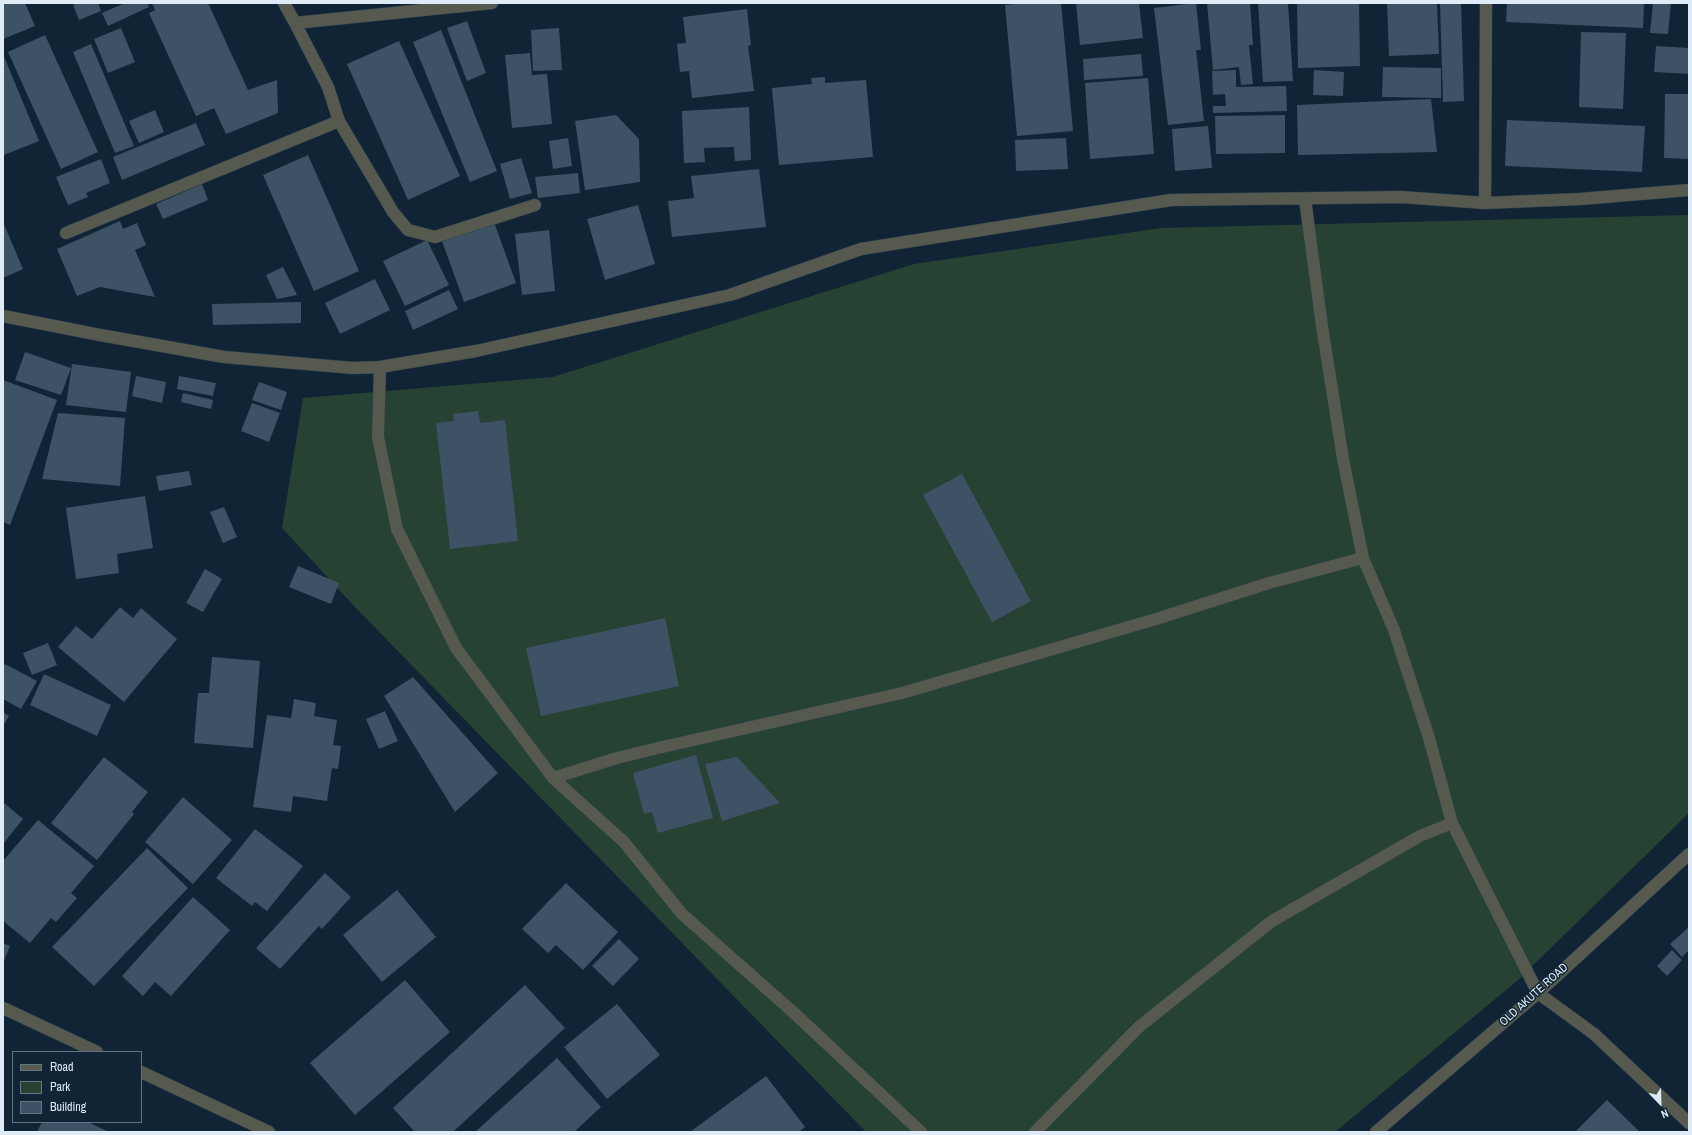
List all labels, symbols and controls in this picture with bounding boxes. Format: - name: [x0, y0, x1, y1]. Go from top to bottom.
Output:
- street label: OLD AKUTE ROAD: [1497, 961, 1571, 1029]
- legend: [12, 1051, 142, 1123]
- text: Road: [50, 1059, 74, 1075]
- text: Park: [50, 1079, 70, 1095]
- north arrow: [1640, 1083, 1680, 1123]
- text: Building: [50, 1099, 86, 1115]
- text: N: [1659, 1106, 1670, 1122]

